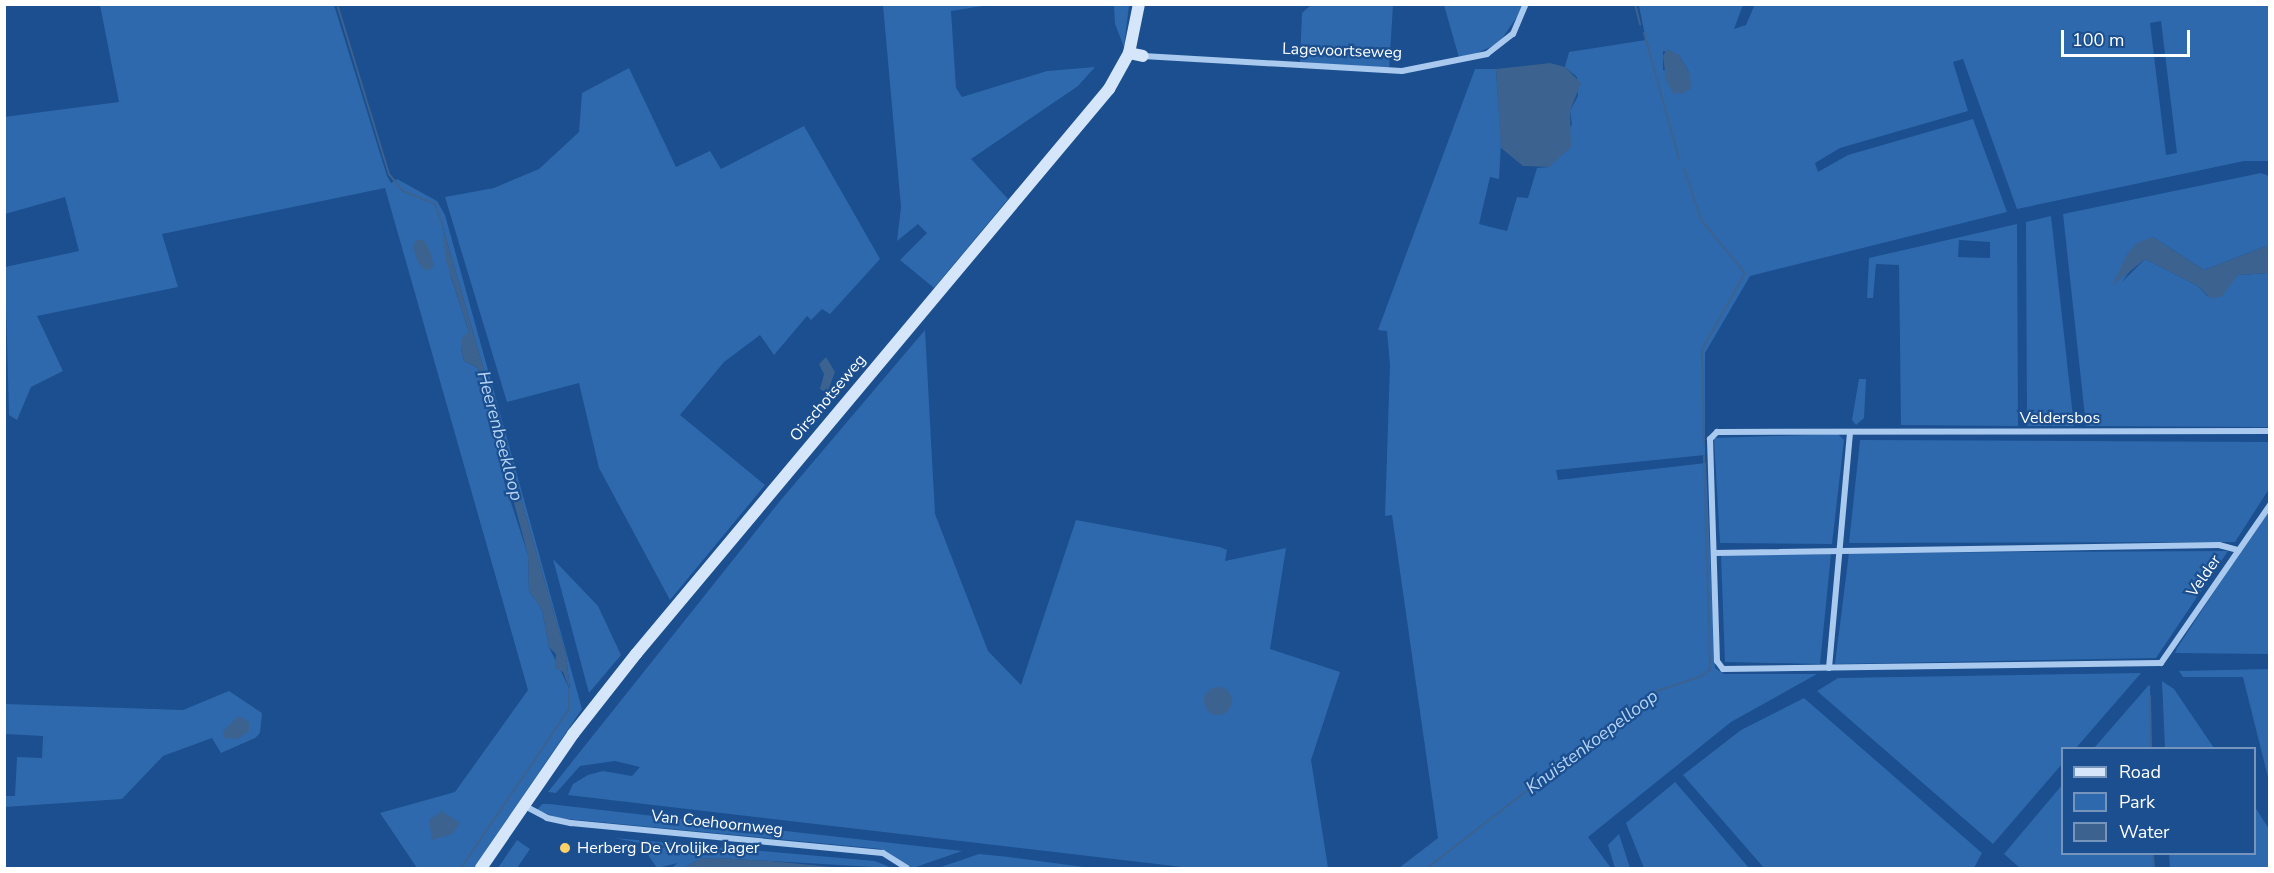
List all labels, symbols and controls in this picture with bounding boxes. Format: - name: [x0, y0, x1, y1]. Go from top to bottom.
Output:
- scale bar: [2064, 18, 2193, 56]
- text: 100 m: [2072, 28, 2124, 52]
- street label: Lagevoortseweg: [1282, 39, 1402, 63]
- street label: Oirschotseweg: [786, 351, 870, 445]
- water label: Heerenbeekloop: [472, 369, 528, 503]
- street label: Veldersbos: [2020, 408, 2100, 428]
- street label: Velder: [2183, 551, 2225, 601]
- water label: Knuistenkoepelloop: [1522, 685, 1662, 799]
- legend: [2061, 747, 2256, 855]
- text: Road: [2119, 760, 2161, 784]
- text: Park: [2119, 790, 2155, 814]
- street label: Van Coehoornweg: [650, 807, 784, 839]
- text: Water: [2119, 820, 2170, 844]
- place label: Herberg De Vrolijke Jager: [577, 838, 759, 858]
- marker: Herberg De Vrolijke Jager: [558, 841, 572, 855]

